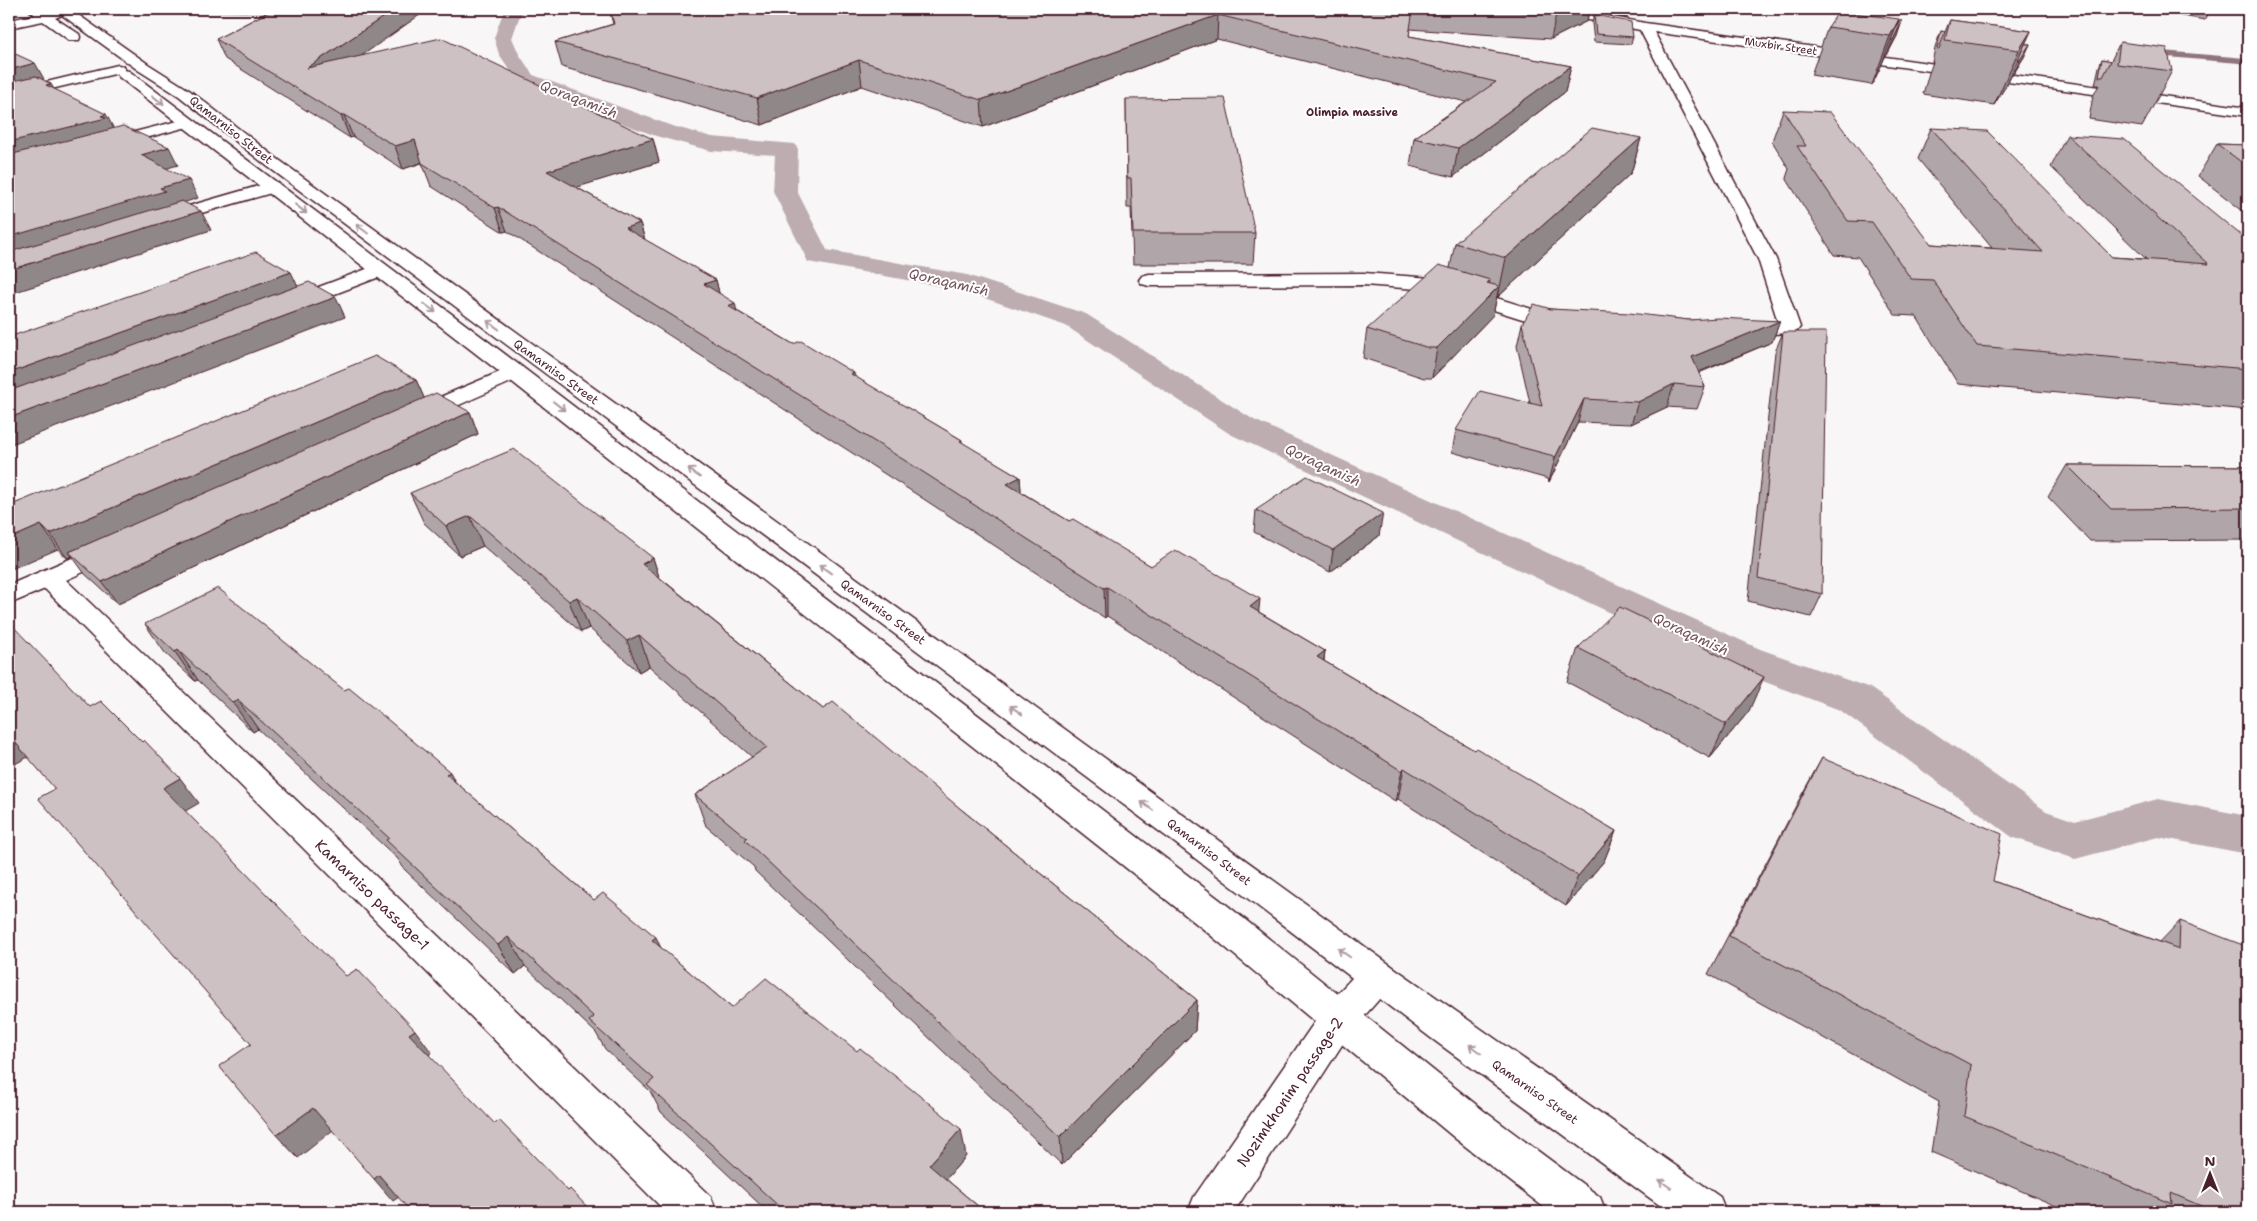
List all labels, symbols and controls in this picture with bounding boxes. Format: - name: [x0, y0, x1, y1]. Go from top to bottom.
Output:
- street label: Muxbir Street: [1744, 34, 1818, 59]
- water label: Qoraqamish: [538, 76, 620, 122]
- street label: Qamarniso Street: [186, 92, 276, 168]
- one-way arrow: [151, 94, 164, 105]
- district label: Olimpia massive: [1306, 105, 1398, 120]
- one-way arrow: [294, 204, 307, 215]
- one-way arrow: [355, 224, 369, 234]
- water label: Qoraqamish: [907, 264, 991, 300]
- one-way arrow: [423, 303, 437, 313]
- one-way arrow: [487, 320, 500, 331]
- street label: Qamarniso Street: [510, 336, 602, 408]
- one-way arrow: [552, 401, 565, 412]
- water label: Qoraqamish: [1282, 440, 1364, 490]
- one-way arrow: [688, 468, 701, 479]
- one-way arrow: [819, 564, 832, 575]
- street label: Qamarniso Street: [837, 576, 929, 648]
- water label: Qoraqamish: [1650, 609, 1732, 659]
- one-way arrow: [1009, 705, 1023, 715]
- one-way arrow: [1140, 801, 1154, 811]
- street label: Qamarniso Street: [1164, 815, 1254, 889]
- street label: Kamarniso passage-1: [311, 835, 433, 955]
- one-way arrow: [1338, 948, 1352, 958]
- street label: Nozimkhonim passage-2: [1232, 1013, 1348, 1171]
- one-way arrow: [1468, 1044, 1482, 1054]
- street label: Qamarniso Street: [1489, 1056, 1581, 1128]
- north arrow: [2184, 1148, 2234, 1198]
- text: N: [2204, 1152, 2216, 1170]
- one-way arrow: [1658, 1179, 1672, 1189]

